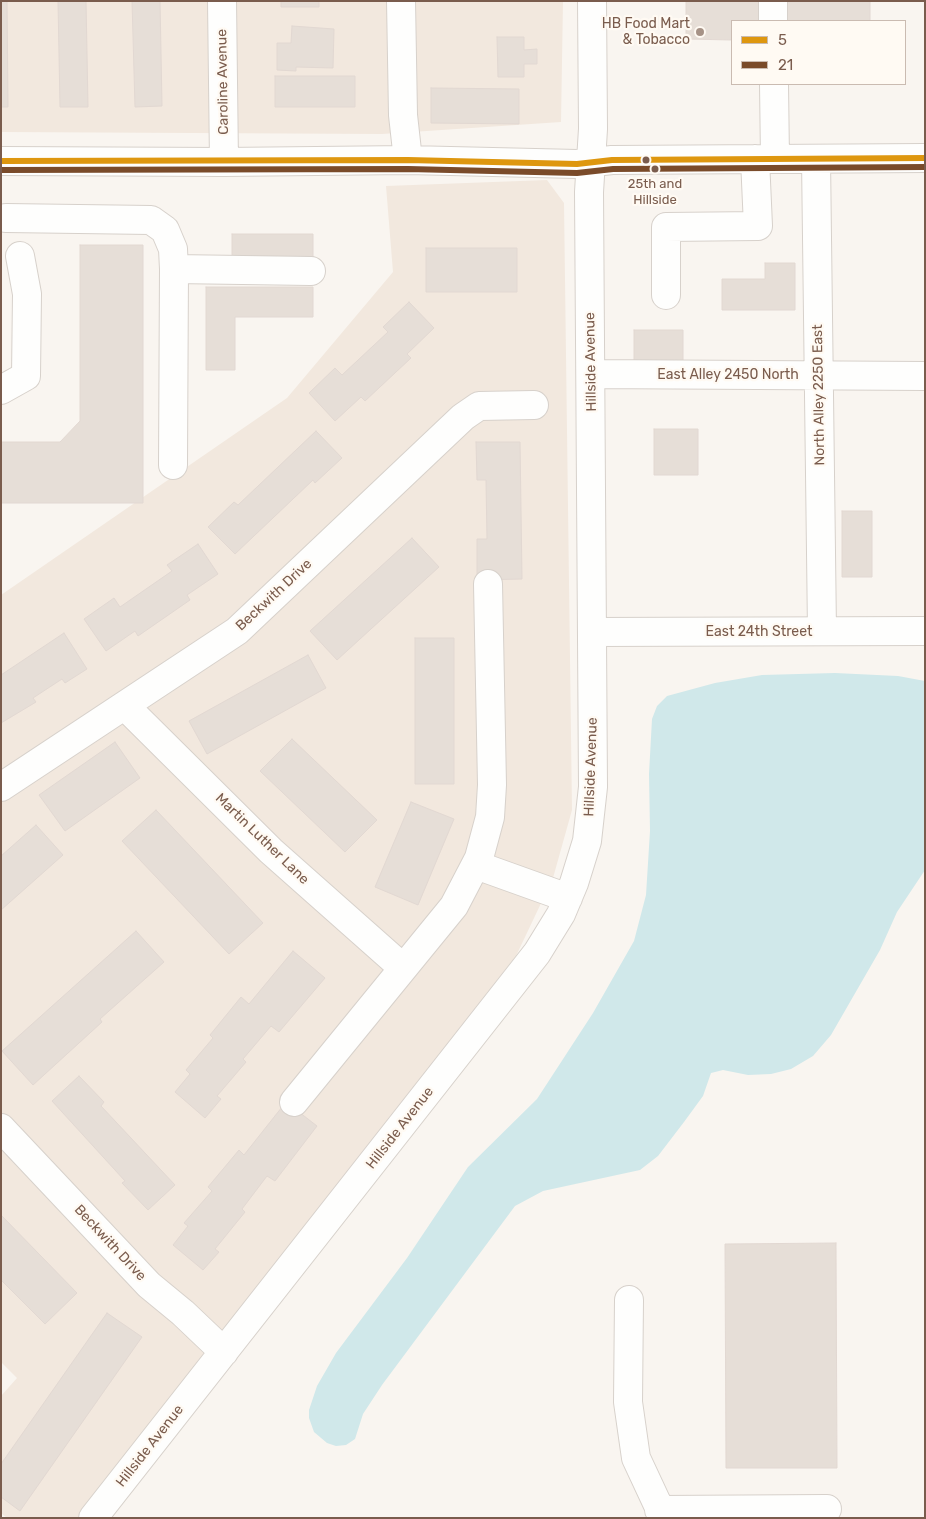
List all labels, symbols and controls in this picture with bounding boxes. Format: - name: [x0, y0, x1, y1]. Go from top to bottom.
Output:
- place label: HB Food Mart & Tobacco: [602, 16, 690, 48]
- legend: [731, 20, 906, 85]
- marker: HB Food Mart & Tobacco: [694, 26, 706, 38]
- street label: Caroline Avenue: [214, 29, 232, 135]
- text: 5: [778, 31, 787, 49]
- text: 21: [778, 56, 793, 74]
- unlabelled marker: [641, 155, 651, 165]
- marker: 25th and Hillside: [650, 164, 660, 174]
- place label: 25th and Hillside: [628, 176, 682, 207]
- street label: Hillside Avenue: [582, 312, 600, 412]
- street label: North Alley 2250 East: [809, 324, 829, 466]
- street label: East Alley 2450 North: [657, 367, 799, 383]
- street label: Beckwith Drive: [232, 555, 316, 635]
- street label: East 24th Street: [706, 624, 812, 640]
- street label: Hillside Avenue: [581, 717, 601, 817]
- street label: Martin Luther Lane: [212, 790, 312, 888]
- street label: Hillside Avenue: [363, 1084, 437, 1172]
- street label: Beckwith Drive: [70, 1201, 150, 1285]
- street label: Hillside Avenue: [113, 1402, 187, 1490]

